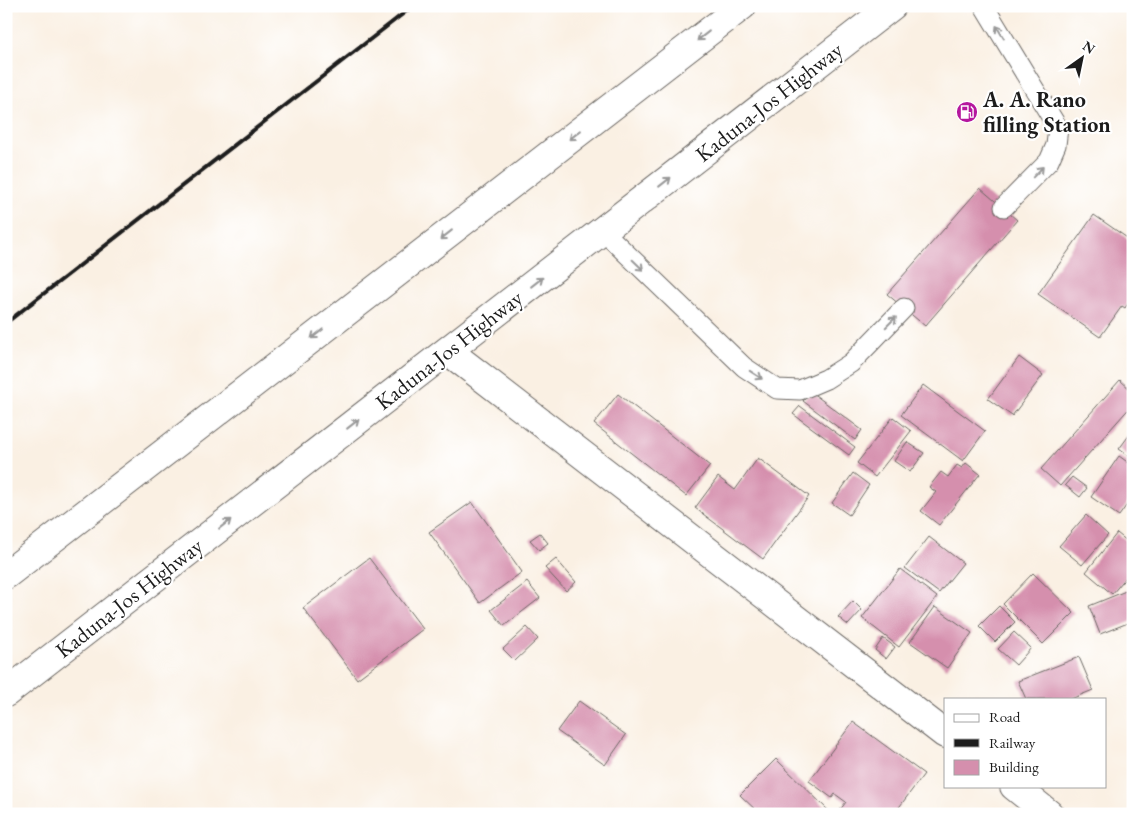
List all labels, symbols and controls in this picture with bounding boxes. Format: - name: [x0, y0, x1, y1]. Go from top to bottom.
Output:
- one-way arrow: [994, 26, 1004, 40]
- one-way arrow: [696, 31, 710, 41]
- north arrow: [1056, 32, 1106, 82]
- street label: Kaduna-Jos Highway: [689, 35, 849, 169]
- text: N: [1079, 36, 1099, 58]
- place label: A. A. Rano filling Station: [982, 85, 1111, 139]
- fuel station icon: A. A. Rano filling Station: [955, 100, 979, 124]
- one-way arrow: [568, 130, 581, 141]
- one-way arrow: [1032, 166, 1044, 179]
- one-way arrow: [658, 177, 671, 188]
- one-way arrow: [439, 230, 453, 240]
- one-way arrow: [631, 259, 644, 271]
- one-way arrow: [530, 277, 544, 287]
- street label: Kaduna-Jos Highway: [369, 283, 529, 417]
- one-way arrow: [885, 316, 897, 329]
- one-way arrow: [311, 329, 324, 340]
- one-way arrow: [749, 371, 763, 381]
- one-way arrow: [346, 419, 359, 430]
- one-way arrow: [218, 519, 231, 530]
- street label: Kaduna-Jos Highway: [49, 531, 209, 665]
- legend: [944, 698, 1106, 788]
- text: Road: [989, 707, 1021, 726]
- text: Railway: [989, 733, 1036, 752]
- text: Building: [989, 757, 1039, 776]

